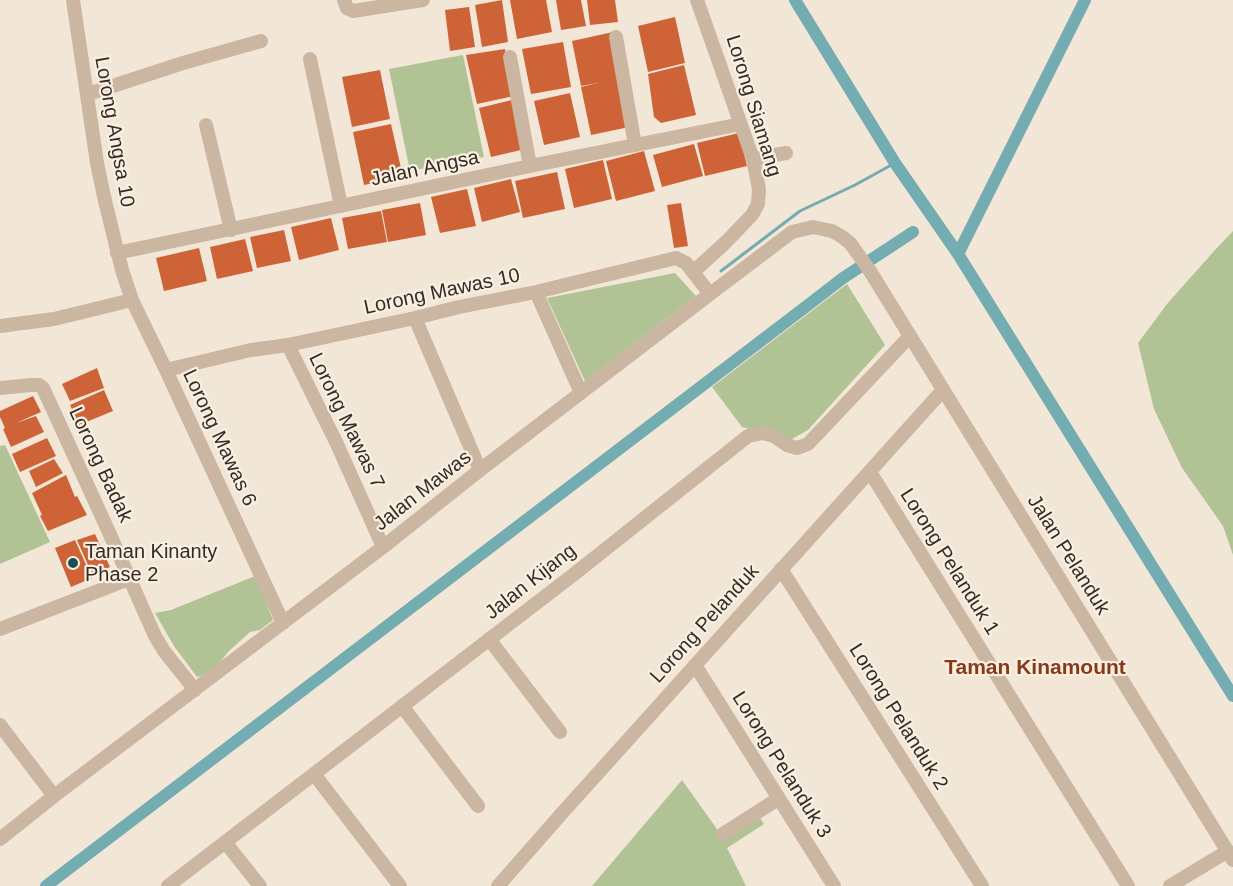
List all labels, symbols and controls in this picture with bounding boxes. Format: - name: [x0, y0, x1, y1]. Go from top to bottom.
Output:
- street label: Lorong Siamang: [720, 32, 786, 180]
- street label: Lorong Angsa 10: [89, 55, 139, 209]
- street label: Jalan Angsa: [369, 146, 481, 192]
- street label: Lorong Mawas 10: [362, 264, 522, 320]
- street label: Lorong Mawas 7: [303, 349, 389, 493]
- street label: Lorong Mawas 6: [177, 366, 261, 510]
- street label: Lorong Badak: [63, 403, 137, 527]
- street label: Jalan Mawas: [370, 446, 476, 536]
- street label: Lorong Pelanduk 1: [894, 484, 1004, 640]
- street label: Jalan Pelanduk: [1022, 491, 1114, 619]
- street label: Jalan Kijang: [481, 539, 581, 625]
- place label: Taman Kinanty Phase 2: [85, 540, 217, 587]
- marker: Taman Kinanty Phase 2: [66, 556, 80, 570]
- street label: Lorong Pelanduk: [645, 560, 765, 688]
- street label: Lorong Pelanduk 2: [843, 639, 953, 795]
- district label: Taman Kinamount: [944, 655, 1126, 681]
- street label: Lorong Pelanduk 3: [726, 687, 836, 843]

